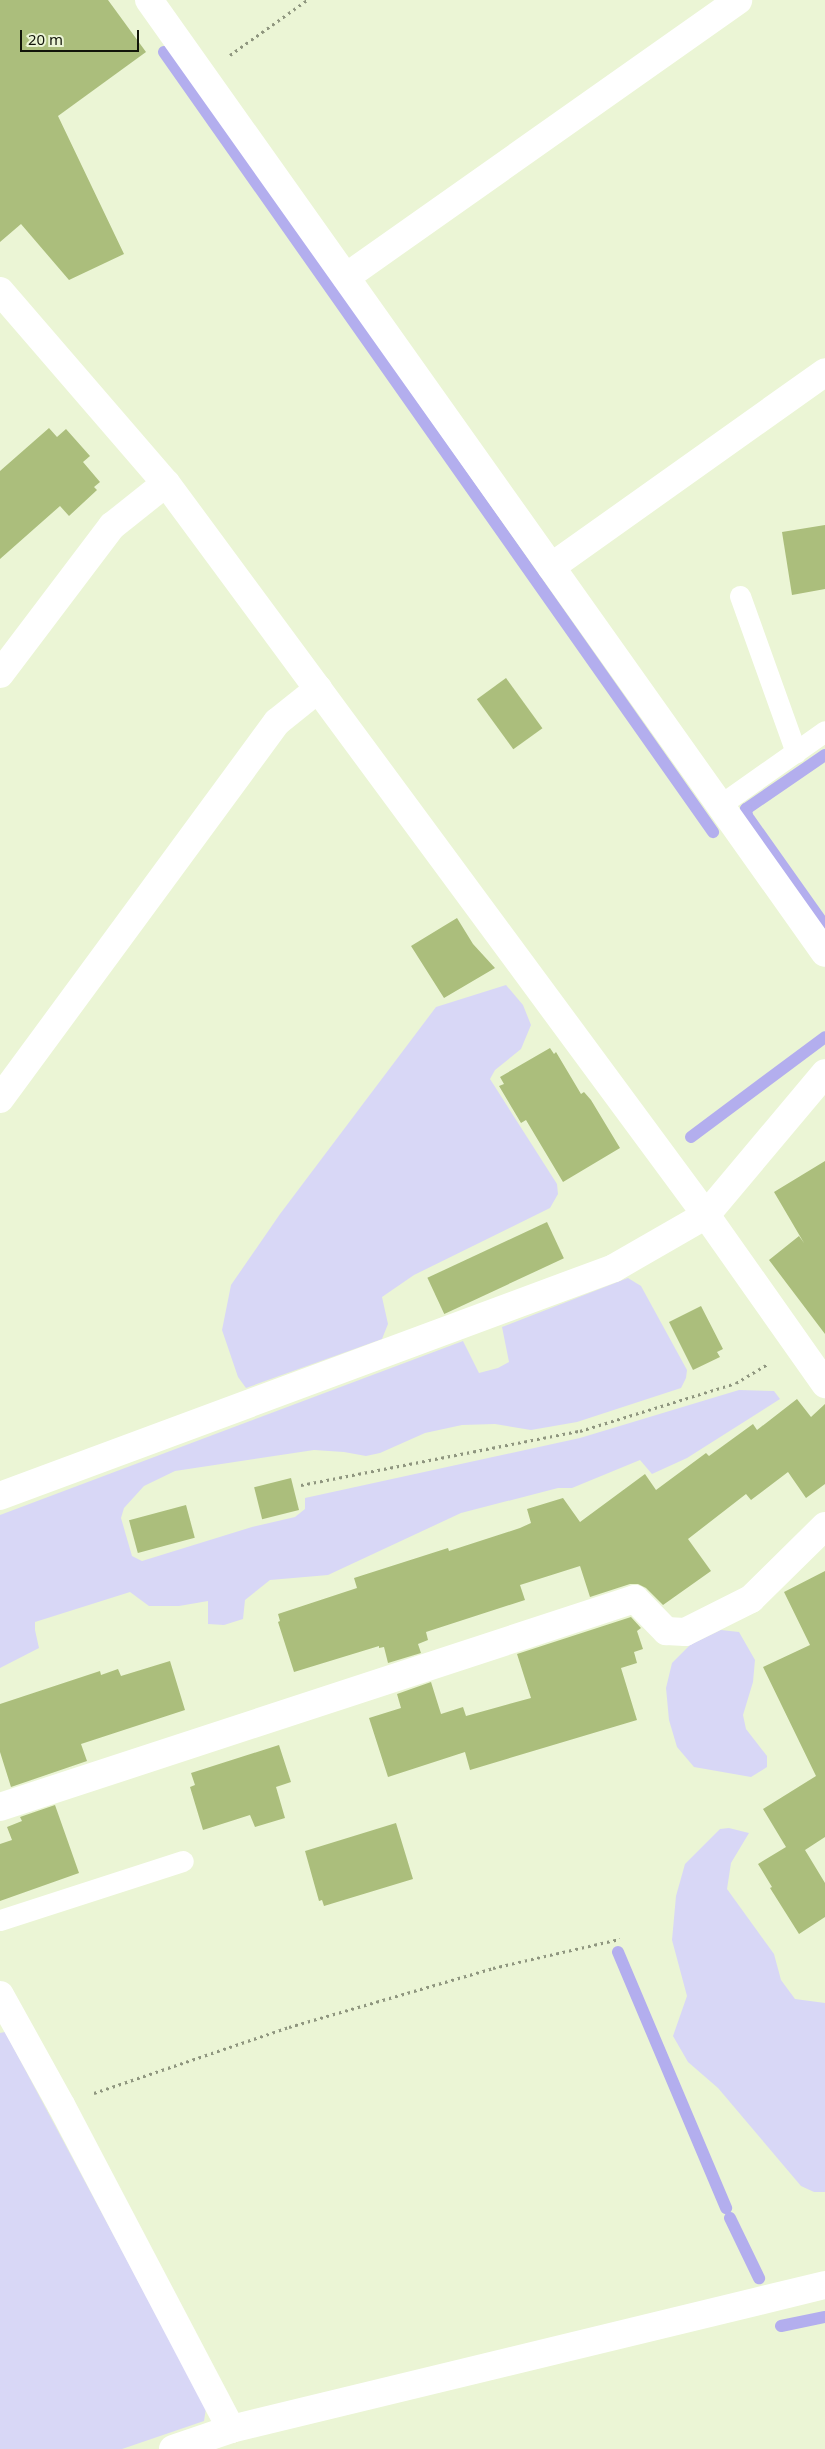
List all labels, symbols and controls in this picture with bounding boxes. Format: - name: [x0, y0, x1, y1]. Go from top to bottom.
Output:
- scale bar: [22, 20, 141, 52]
- text: 20 m: [28, 29, 63, 49]

